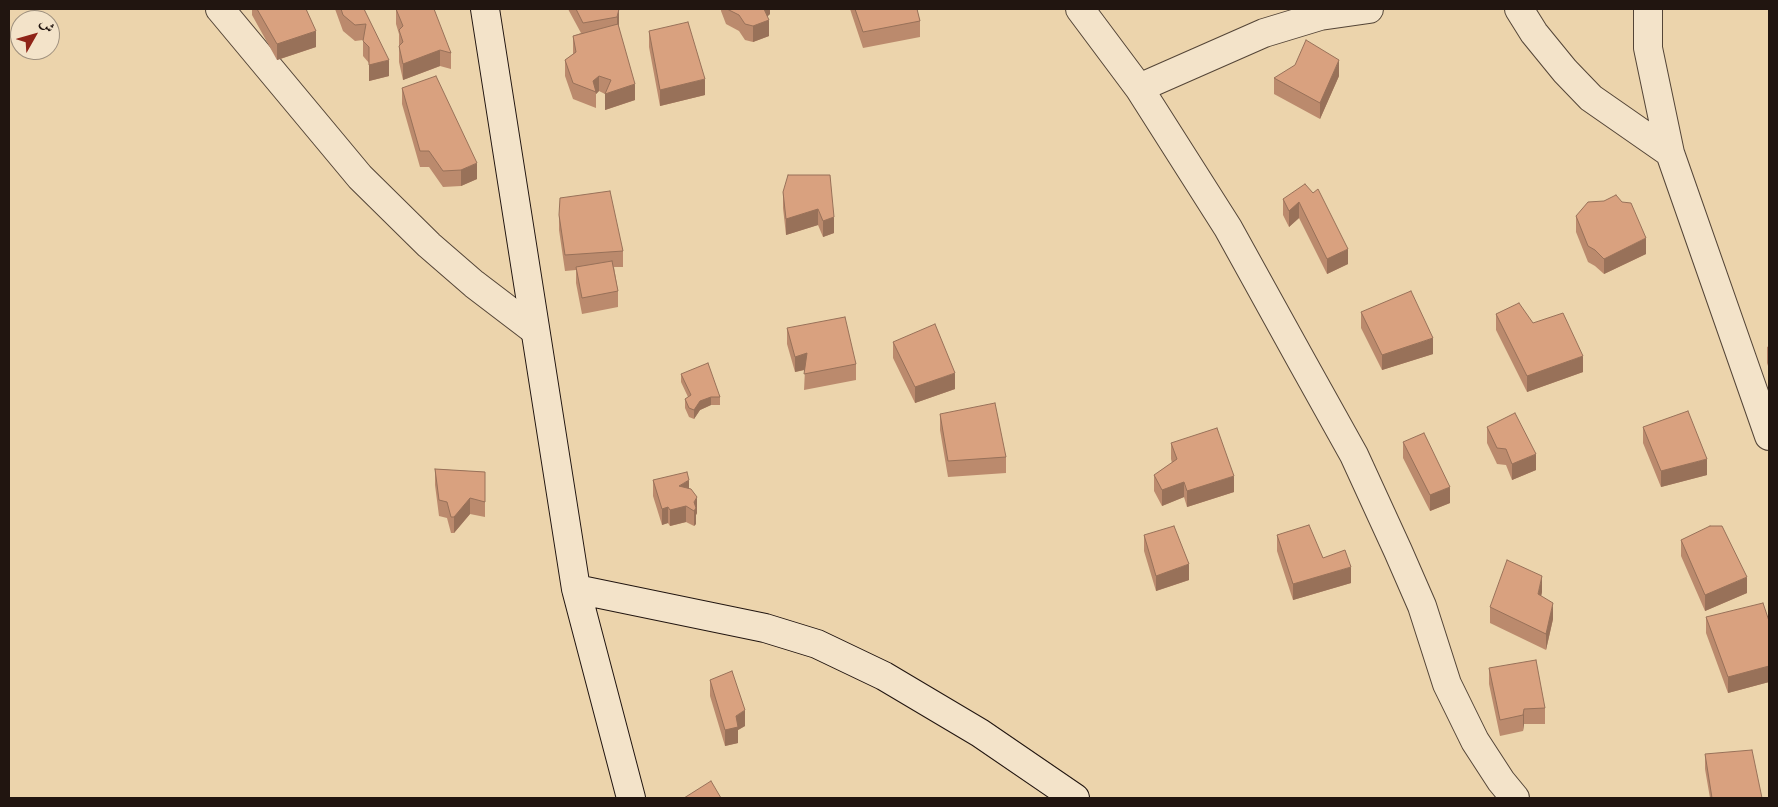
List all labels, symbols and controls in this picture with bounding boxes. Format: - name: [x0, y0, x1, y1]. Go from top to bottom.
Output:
- north arrow: [10, 10, 60, 60]
- text: ش: [34, 15, 58, 38]

